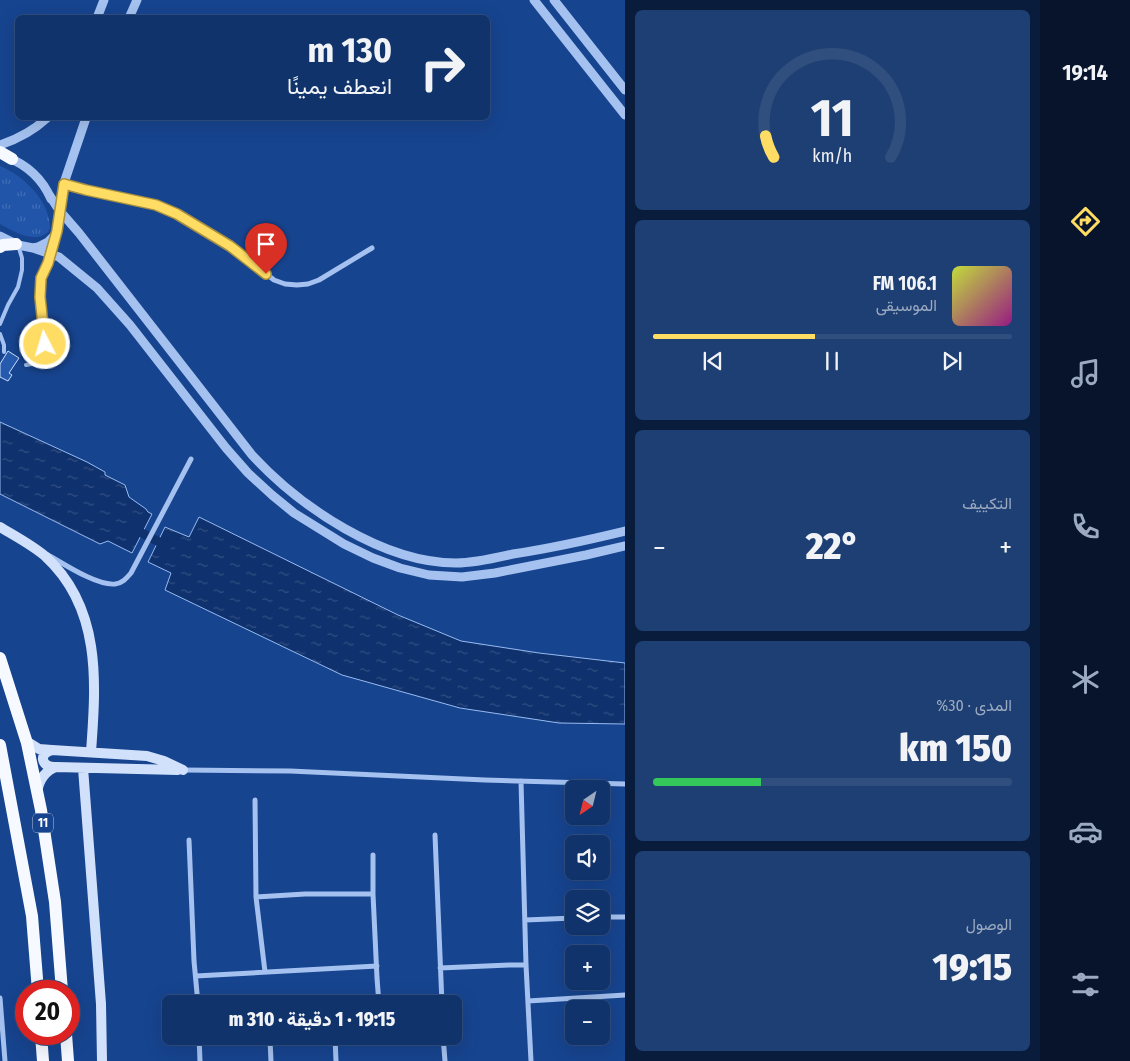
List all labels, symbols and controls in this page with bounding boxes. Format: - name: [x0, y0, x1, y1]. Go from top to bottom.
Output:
- text: 130 m: [308, 29, 392, 71]
- icon: right: [410, 35, 475, 100]
- text: 19:14: [1062, 59, 1108, 86]
- text: انعطف يمينًا: [287, 73, 392, 100]
- text: 11: [811, 87, 854, 150]
- text: km/h: [813, 145, 852, 167]
- icon: directions: [1068, 204, 1103, 239]
- pin: [245, 223, 287, 274]
- icon: arrive: [252, 230, 280, 258]
- text: 106.1 FM: [873, 272, 937, 295]
- text: الموسيقى: [876, 296, 937, 315]
- position arrow: [18, 317, 70, 369]
- icon: previous: [699, 347, 727, 375]
- icon: pause: [818, 347, 846, 375]
- icon: next: [938, 347, 966, 375]
- icon: music: [1068, 356, 1103, 391]
- text: التكييف: [962, 494, 1012, 513]
- icon: phone: [1068, 509, 1103, 544]
- text: 22°: [806, 523, 859, 569]
- text: −: [653, 531, 666, 564]
- text: +: [999, 531, 1012, 564]
- icon: climate: [1068, 662, 1103, 697]
- text: المدى · 30%: [936, 696, 1012, 715]
- text: 150 km: [899, 725, 1012, 771]
- north arrow: [565, 780, 610, 825]
- map controls: [565, 780, 610, 1045]
- road number: 11: [33, 814, 53, 832]
- icon: car: [1068, 814, 1103, 849]
- button: sound: [565, 835, 610, 880]
- button: layers: [565, 890, 610, 935]
- text: الوصول: [966, 915, 1012, 934]
- text: 19:15: [932, 944, 1012, 990]
- button: +: [565, 945, 610, 990]
- icon: filters: [1068, 967, 1103, 1002]
- speed limit sign: 20: [15, 980, 80, 1045]
- button: −: [565, 1000, 610, 1045]
- text: 19:15 · 1 دقيقة · 310 m: [229, 1008, 395, 1031]

